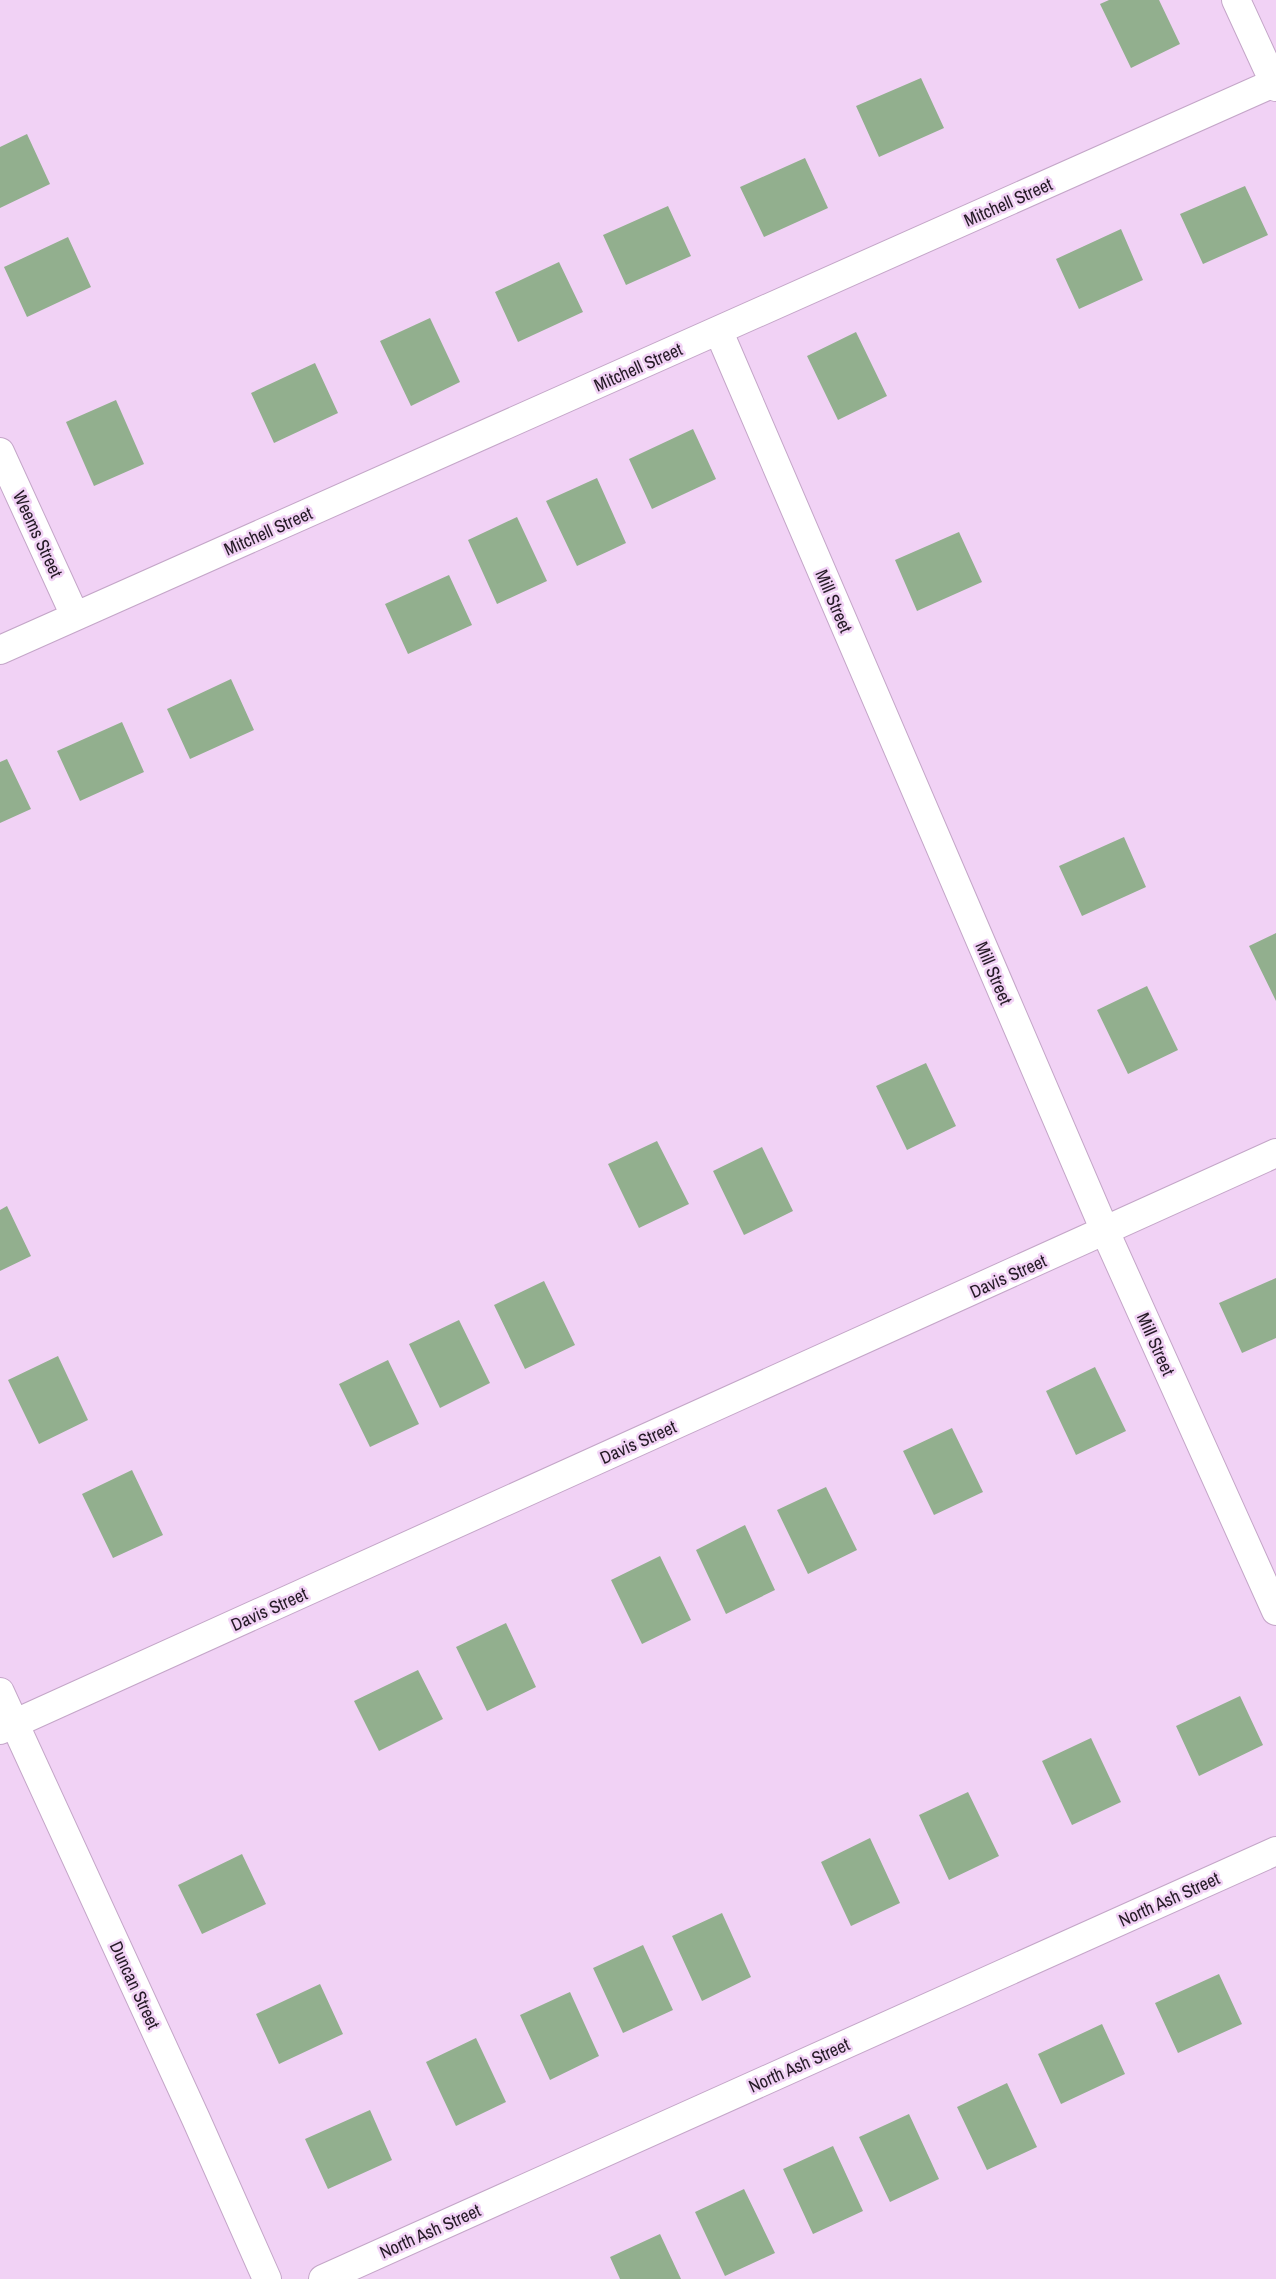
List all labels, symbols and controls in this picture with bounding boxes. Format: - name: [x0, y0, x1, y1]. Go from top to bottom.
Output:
- street label: Mitchell Street: [960, 171, 1056, 233]
- street label: Mitchell Street: [590, 336, 686, 398]
- street label: Weems Street: [7, 486, 69, 582]
- street label: Mitchell Street: [220, 500, 316, 562]
- street label: Mill Street: [810, 566, 858, 636]
- street label: Mill Street: [970, 938, 1018, 1008]
- street label: Davis Street: [966, 1248, 1050, 1304]
- street label: Mill Street: [1131, 1309, 1181, 1379]
- street label: Davis Street: [596, 1414, 680, 1470]
- street label: Davis Street: [227, 1581, 311, 1637]
- street label: North Ash Street: [1114, 1866, 1224, 1932]
- street label: Duncan Street: [104, 1937, 166, 2033]
- street label: North Ash Street: [744, 2032, 854, 2098]
- street label: North Ash Street: [375, 2198, 485, 2264]

